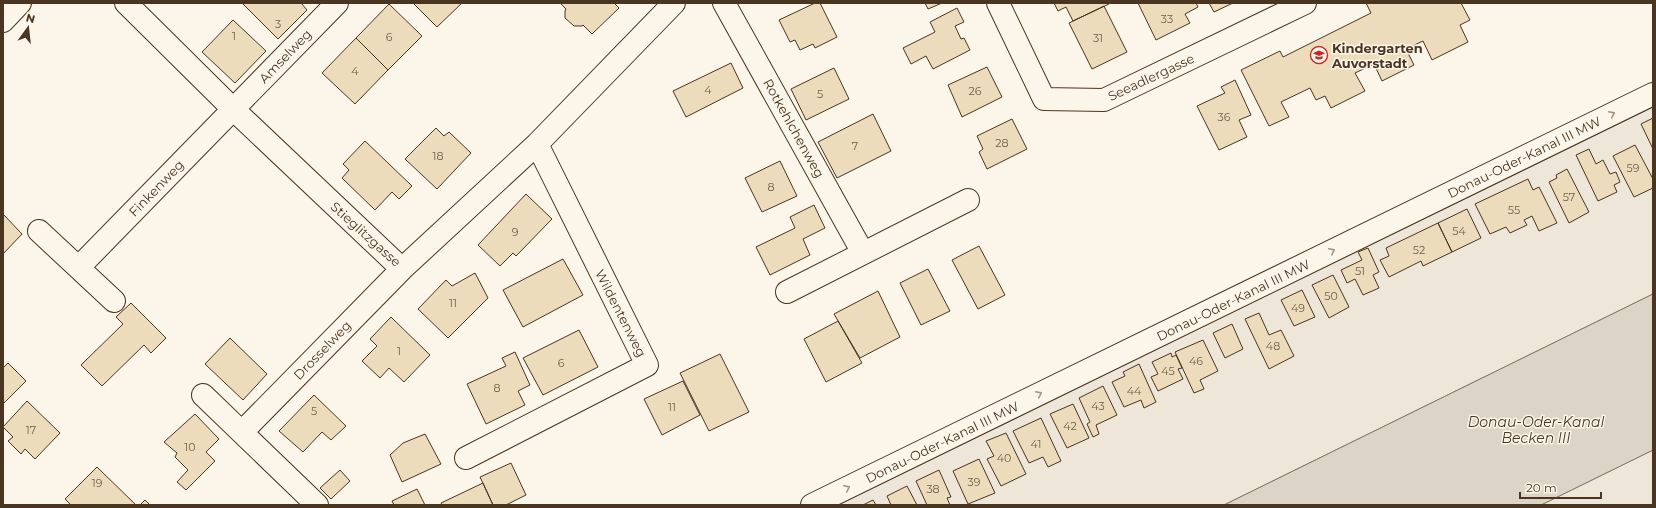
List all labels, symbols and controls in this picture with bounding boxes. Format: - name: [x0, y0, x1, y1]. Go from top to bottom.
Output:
- north arrow: [8, 8, 48, 48]
- text: N: [24, 10, 37, 26]
- house number: 33: [1161, 12, 1173, 26]
- house number: 3: [275, 17, 281, 31]
- street label: Amselweg: [255, 26, 315, 86]
- house number: 1: [232, 29, 236, 43]
- house number: 6: [386, 30, 393, 44]
- house number: 31: [1093, 31, 1103, 45]
- place label: Kindergarten Auvorstadt: [1331, 40, 1423, 71]
- school or university icon: Kindergarten Auvorstadt: [1309, 45, 1329, 65]
- street label: Seeadlergasse: [1105, 50, 1197, 104]
- house number: 4: [351, 64, 359, 78]
- street label: Rotkehlchenweg: [760, 76, 828, 180]
- house number: 4: [704, 83, 712, 97]
- house number: 26: [969, 84, 982, 98]
- house number: 5: [817, 87, 823, 101]
- house number: 36: [1218, 110, 1231, 124]
- one-way arrow: [1608, 111, 1616, 118]
- street label: Donau-Oder-Kanal III MW: [1445, 113, 1603, 201]
- house number: 28: [995, 136, 1009, 150]
- house number: 7: [852, 139, 858, 153]
- house number: 18: [433, 149, 444, 163]
- street label: Finkenweg: [125, 156, 187, 220]
- house number: 59: [1627, 161, 1640, 175]
- house number: 8: [767, 180, 775, 194]
- house number: 57: [1563, 190, 1575, 204]
- street label: Stieglitzgasse: [327, 198, 405, 270]
- house number: 55: [1508, 203, 1520, 217]
- house number: 54: [1452, 224, 1466, 238]
- house number: 9: [512, 225, 519, 239]
- house number: 52: [1413, 243, 1425, 257]
- one-way arrow: [1328, 248, 1336, 256]
- street label: Donau-Oder-Kanal III MW: [1154, 256, 1312, 344]
- house number: 51: [1355, 264, 1365, 278]
- street label: Wildentenweg: [592, 267, 650, 359]
- house number: 50: [1324, 289, 1338, 303]
- house number: 11: [449, 296, 457, 310]
- house number: 49: [1291, 301, 1305, 315]
- street label: Drosselweg: [290, 317, 354, 383]
- house number: 48: [1266, 339, 1280, 353]
- house number: 1: [397, 344, 401, 358]
- house number: 46: [1189, 354, 1203, 368]
- house number: 6: [558, 356, 565, 370]
- house number: 45: [1161, 364, 1175, 378]
- house number: 8: [493, 381, 501, 395]
- house number: 44: [1127, 384, 1142, 398]
- one-way arrow: [1035, 391, 1043, 399]
- street label: Donau-Oder-Kanal III MW: [863, 398, 1021, 486]
- house number: 43: [1091, 399, 1105, 413]
- house number: 11: [668, 400, 676, 414]
- house number: 5: [311, 404, 317, 418]
- water label: Donau-Oder-Kanal Becken III: [1468, 413, 1604, 447]
- house number: 42: [1063, 419, 1077, 433]
- house number: 17: [26, 423, 36, 437]
- house number: 41: [1031, 437, 1041, 451]
- house number: 10: [184, 440, 196, 454]
- house number: 40: [997, 451, 1011, 465]
- scale bar: [1520, 474, 1601, 500]
- house number: 39: [968, 475, 981, 489]
- house number: 19: [92, 476, 103, 490]
- text: 20 m: [1526, 480, 1557, 495]
- house number: 38: [926, 482, 940, 496]
- one-way arrow: [843, 485, 850, 493]

